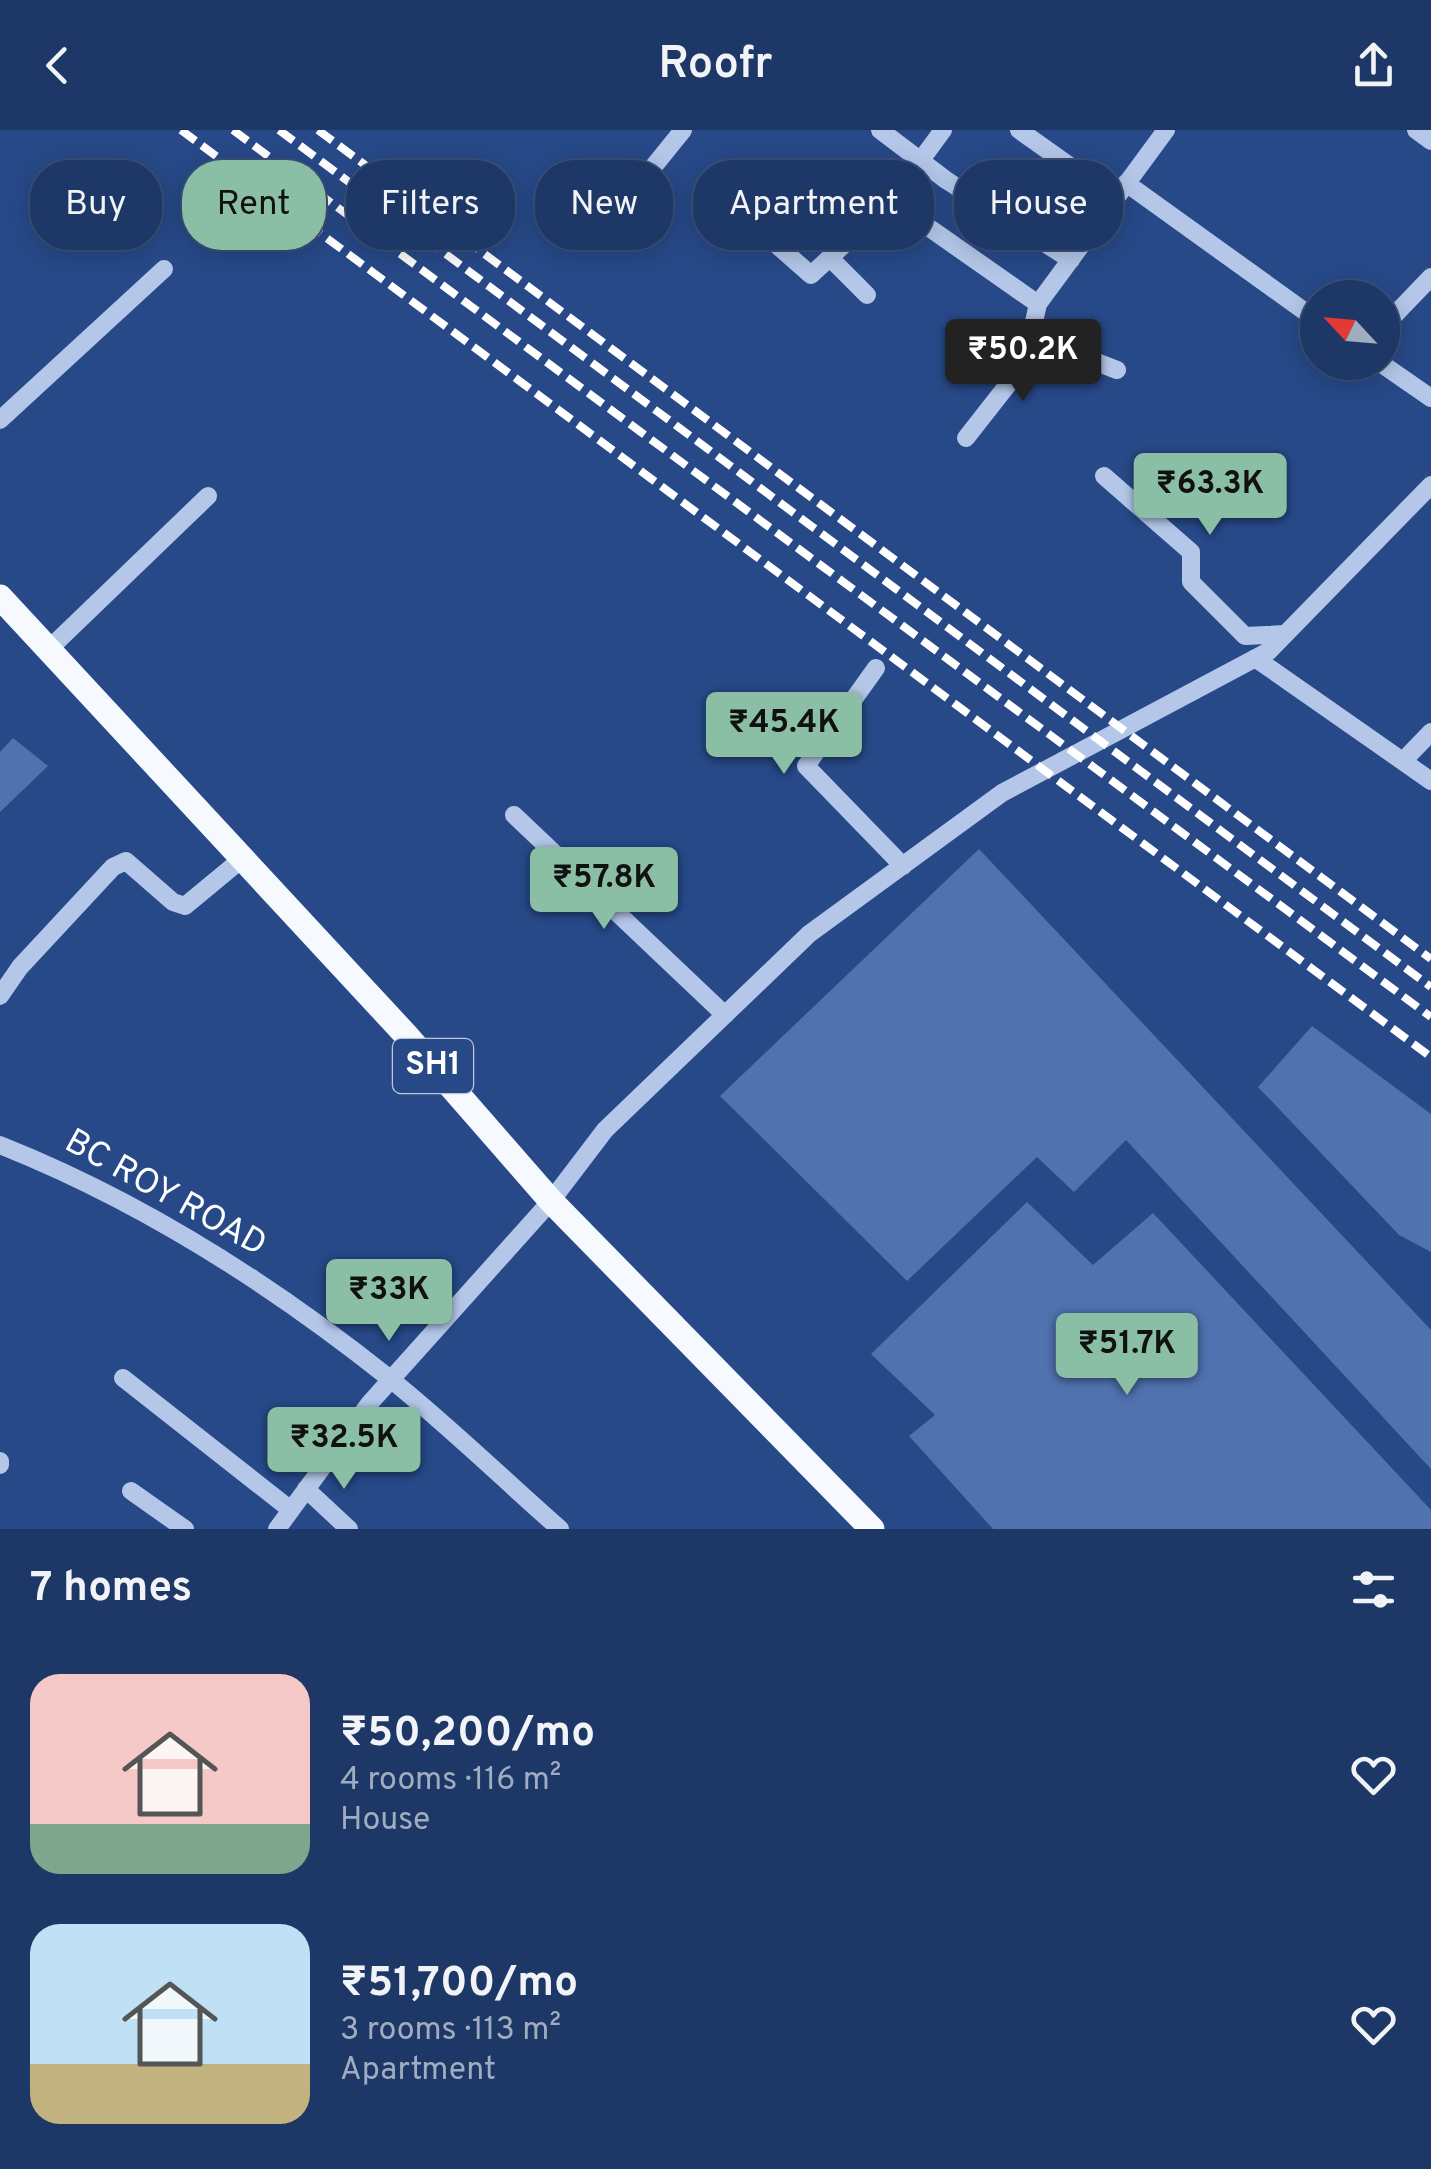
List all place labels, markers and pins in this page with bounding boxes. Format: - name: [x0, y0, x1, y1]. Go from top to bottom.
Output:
- pin: ₹50.2K: [942, 319, 1104, 404]
- pin: ₹63.3K: [1129, 453, 1291, 538]
- pin: ₹45.4K: [703, 692, 865, 777]
- pin: ₹57.8K: [523, 847, 685, 932]
- pin: ₹33K: [330, 1259, 448, 1344]
- pin: ₹51.7K: [1046, 1313, 1208, 1398]
- pin: ₹32.5K: [263, 1407, 425, 1492]

